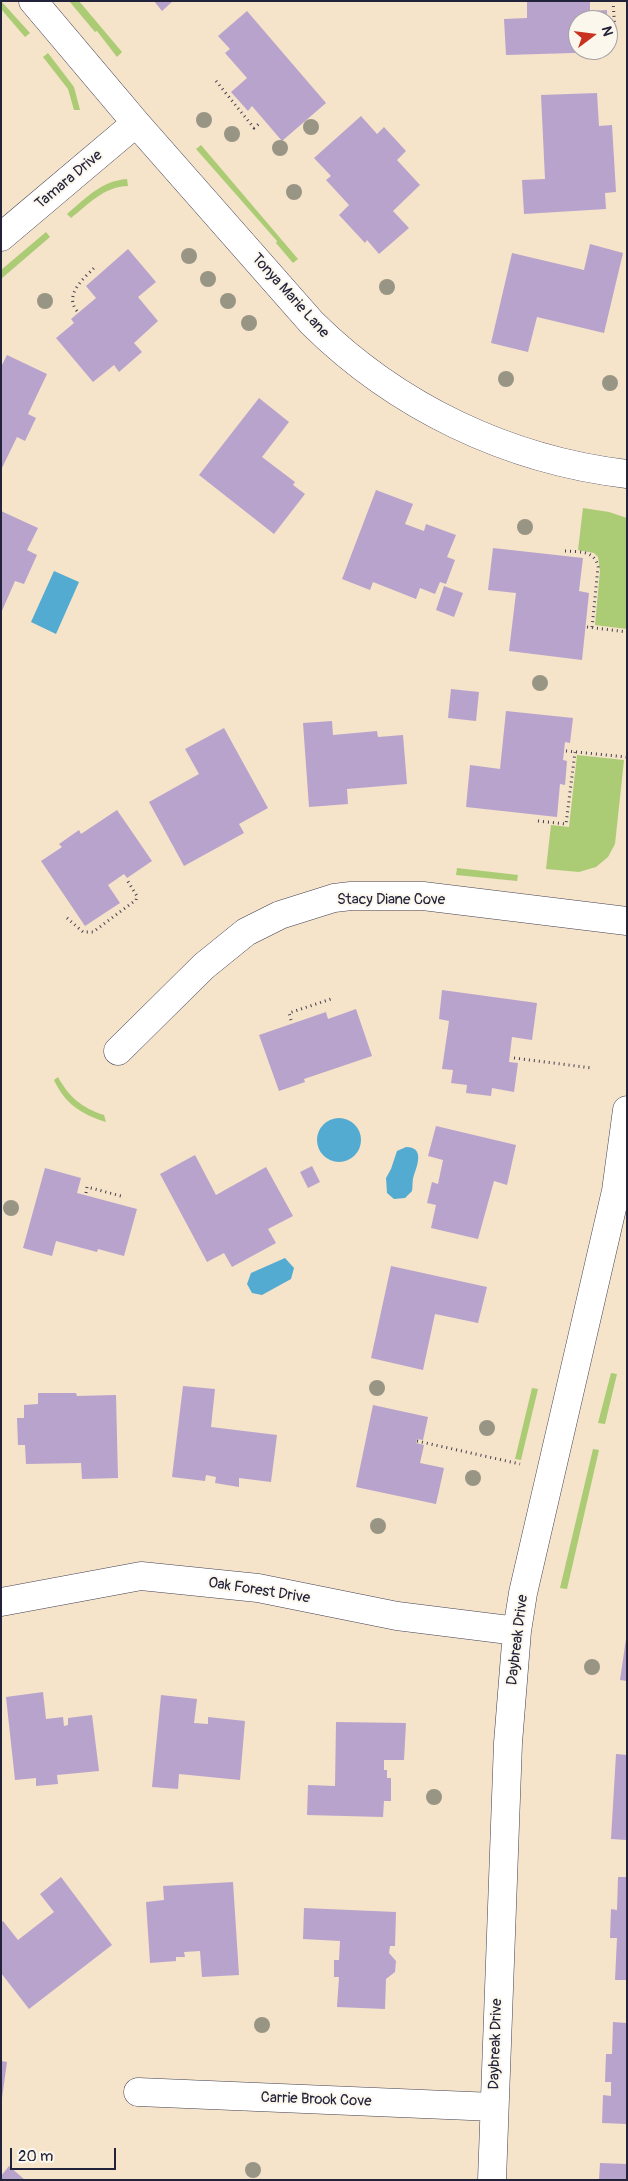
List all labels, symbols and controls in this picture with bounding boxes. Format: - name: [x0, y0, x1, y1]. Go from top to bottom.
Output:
- north arrow: [568, 10, 618, 60]
- text: N: [598, 24, 616, 38]
- street label: Tamara Drive: [32, 147, 106, 213]
- street label: Tonya Marie Lane: [247, 250, 333, 342]
- street label: Stacy Diane Cove: [337, 891, 445, 909]
- street label: Oak Forest Drive: [207, 1574, 311, 1608]
- street label: Daybreak Drive: [504, 1594, 532, 1686]
- street label: Daybreak Drive: [485, 1998, 507, 2090]
- street label: Carrie Brook Cove: [260, 2089, 372, 2111]
- scale bar: [12, 2138, 119, 2170]
- text: 20 m: [18, 2147, 53, 2166]

